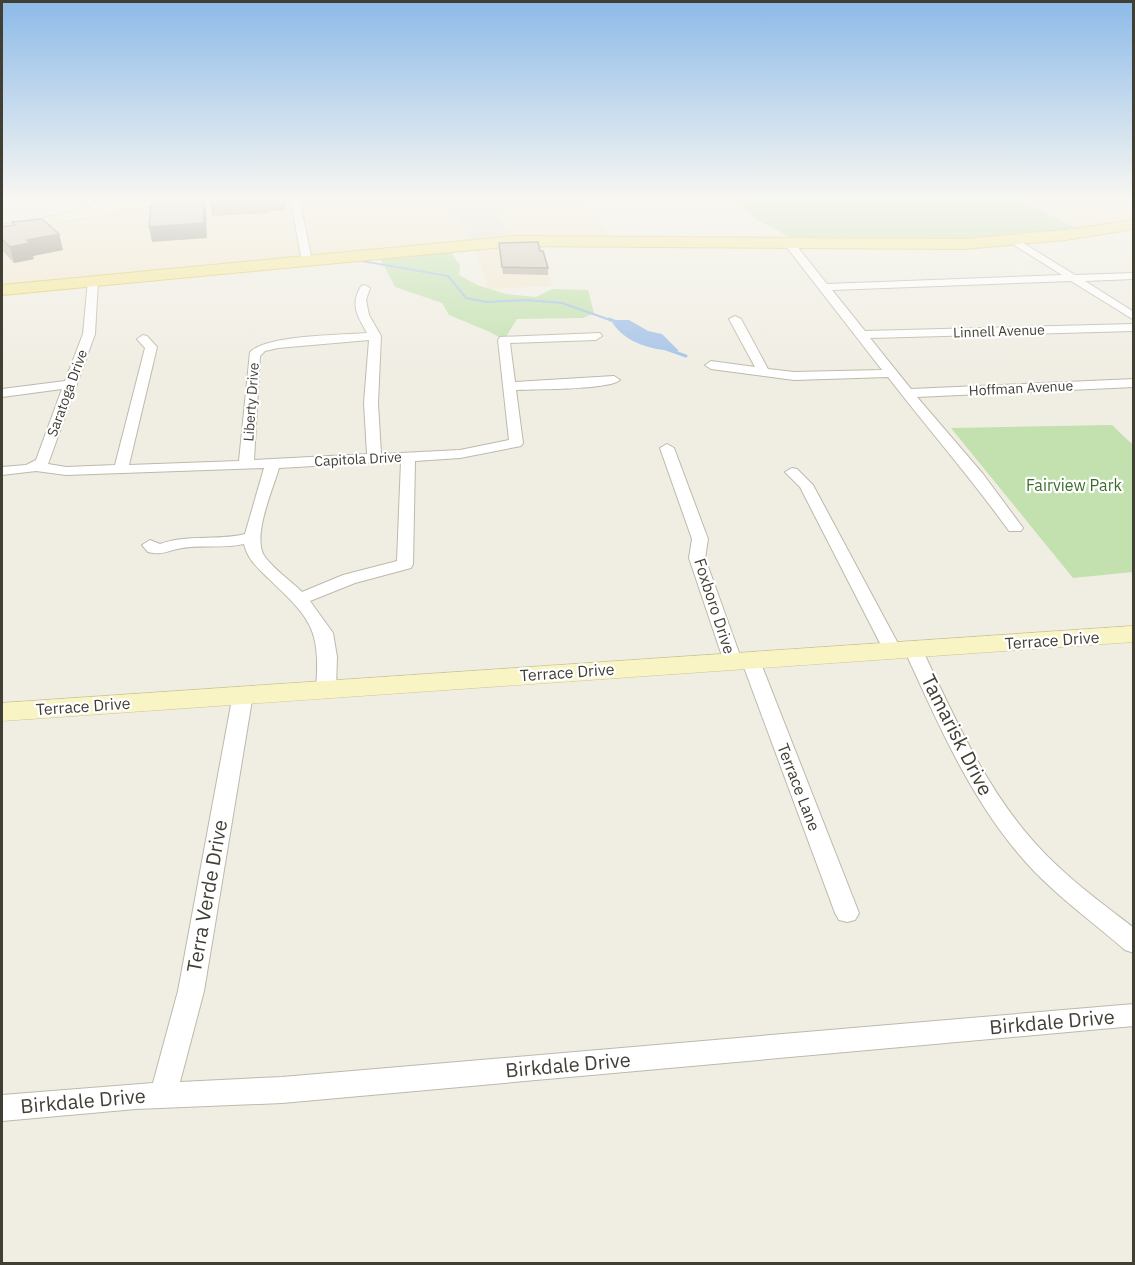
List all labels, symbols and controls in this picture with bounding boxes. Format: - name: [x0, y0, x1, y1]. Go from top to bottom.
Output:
- street label: Linnell Avenue: [953, 320, 1045, 342]
- street label: Saratoga Drive: [43, 347, 91, 439]
- street label: Liberty Drive: [239, 362, 263, 442]
- street label: Hoffman Avenue: [968, 376, 1074, 400]
- street label: Capitola Drive: [314, 448, 403, 470]
- park label: Fairview Park: [1026, 475, 1123, 495]
- street label: Foxboro Drive: [690, 556, 740, 657]
- street label: Terrace Drive: [1004, 627, 1100, 653]
- street label: Terrace Drive: [519, 659, 615, 685]
- street label: Tamarisk Drive: [915, 670, 1000, 800]
- street label: Terrace Drive: [35, 693, 131, 719]
- street label: Terrace Lane: [773, 740, 825, 834]
- street label: Terra Verde Drive: [180, 817, 233, 974]
- street label: Birkdale Drive: [988, 1003, 1116, 1040]
- street label: Birkdale Drive: [504, 1046, 632, 1083]
- street label: Birkdale Drive: [19, 1082, 147, 1119]

